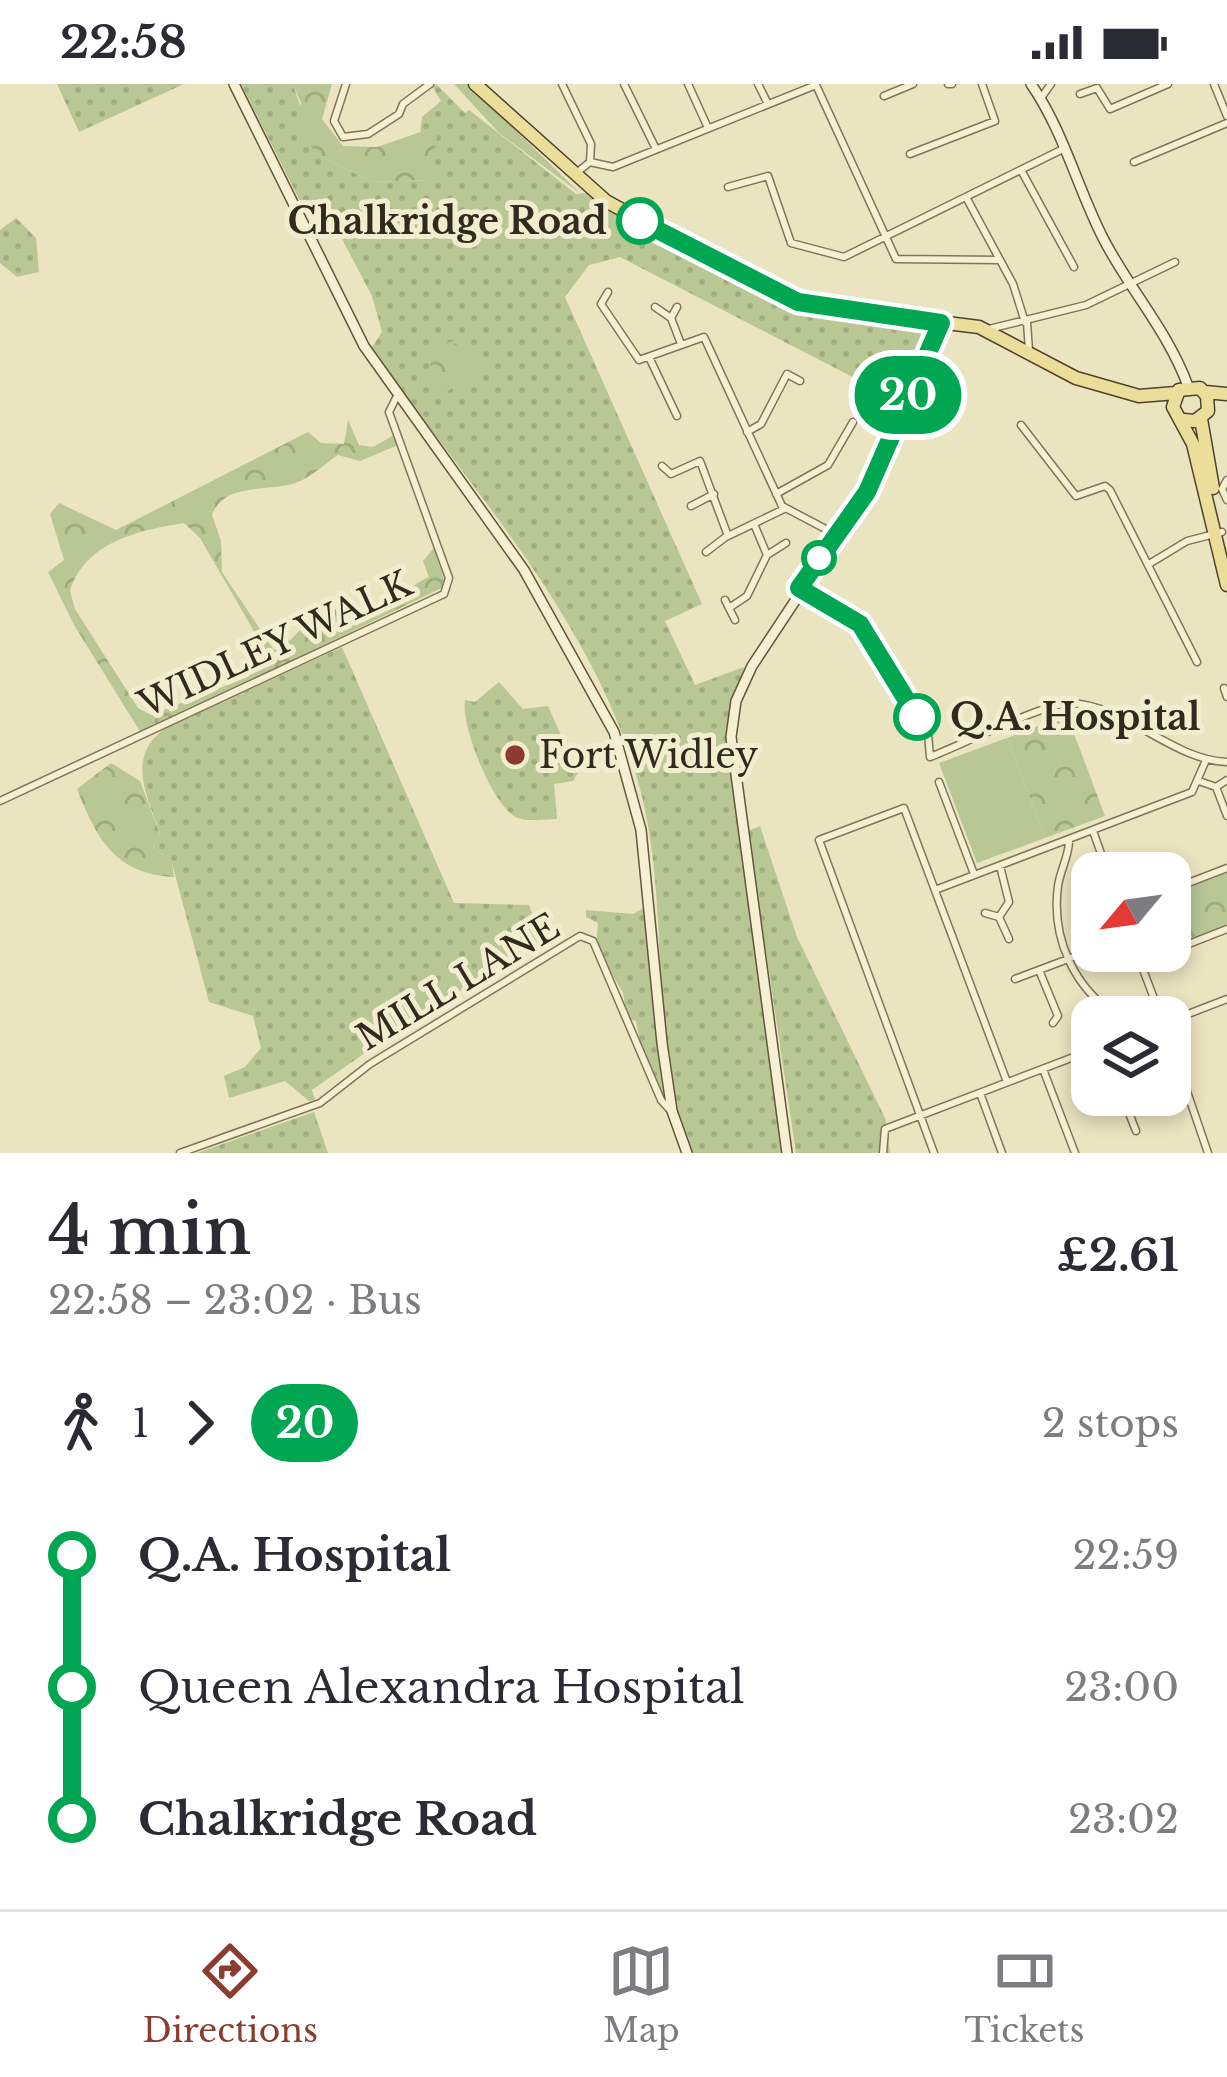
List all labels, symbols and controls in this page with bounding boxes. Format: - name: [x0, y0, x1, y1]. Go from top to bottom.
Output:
- text: 22:58: [60, 14, 187, 70]
- place label: Chalkridge Road: [288, 199, 607, 244]
- marker: Chalkridge Road: [618, 199, 662, 243]
- line badge: 20: [854, 356, 962, 434]
- text: 20: [878, 369, 938, 421]
- unlabelled marker: [803, 542, 835, 574]
- street label: WIDLEY WALK: [130, 561, 420, 727]
- marker: Q.A. Hospital: [895, 695, 939, 739]
- place label: Q.A. Hospital: [950, 695, 1201, 740]
- place label: Fort Widley: [539, 733, 758, 778]
- marker: Fort Widley: [502, 742, 528, 768]
- north arrow: [1071, 852, 1191, 972]
- map controls: [1071, 852, 1191, 1116]
- street label: MILL LANE: [349, 904, 567, 1060]
- button: layers: [1071, 996, 1191, 1116]
- text: 4 min: [48, 1190, 251, 1272]
- text: £2.61: [1057, 1227, 1179, 1283]
- text: 22:58 – 23:02 · Bus: [48, 1276, 422, 1325]
- icon: walk: [48, 1390, 114, 1456]
- icon: forward: [167, 1390, 233, 1456]
- text: 20: [275, 1397, 334, 1449]
- text: 1: [132, 1399, 149, 1448]
- text: 2 stops: [1042, 1399, 1179, 1448]
- text: Q.A. Hospital: [138, 1527, 451, 1583]
- text: 22:59: [1073, 1531, 1179, 1580]
- text: Queen Alexandra Hospital: [138, 1659, 745, 1715]
- text: 23:00: [1064, 1663, 1179, 1712]
- text: Chalkridge Road: [138, 1791, 537, 1847]
- text: 23:02: [1068, 1795, 1179, 1844]
- tab: Directions: [143, 1938, 318, 2051]
- tab: Map: [603, 1938, 680, 2051]
- tab: Tickets: [965, 1938, 1085, 2051]

